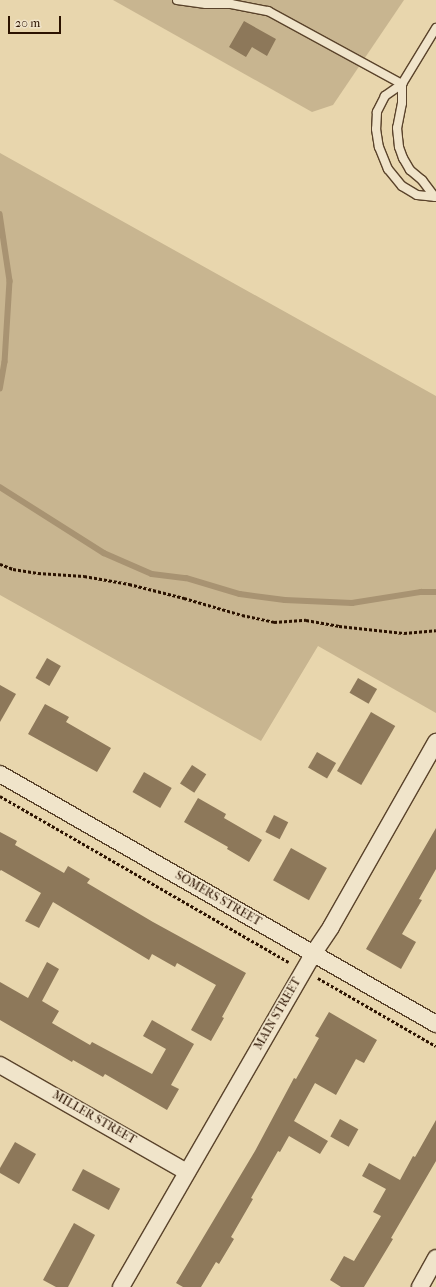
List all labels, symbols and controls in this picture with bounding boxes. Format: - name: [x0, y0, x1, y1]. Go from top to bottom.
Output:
- scale bar: [10, 8, 63, 34]
- text: 20 m: [15, 16, 40, 30]
- street label: SOMERS STREET: [172, 869, 264, 929]
- street label: MAIN STREET: [252, 975, 304, 1053]
- street label: MILLER STREET: [50, 1088, 138, 1148]

